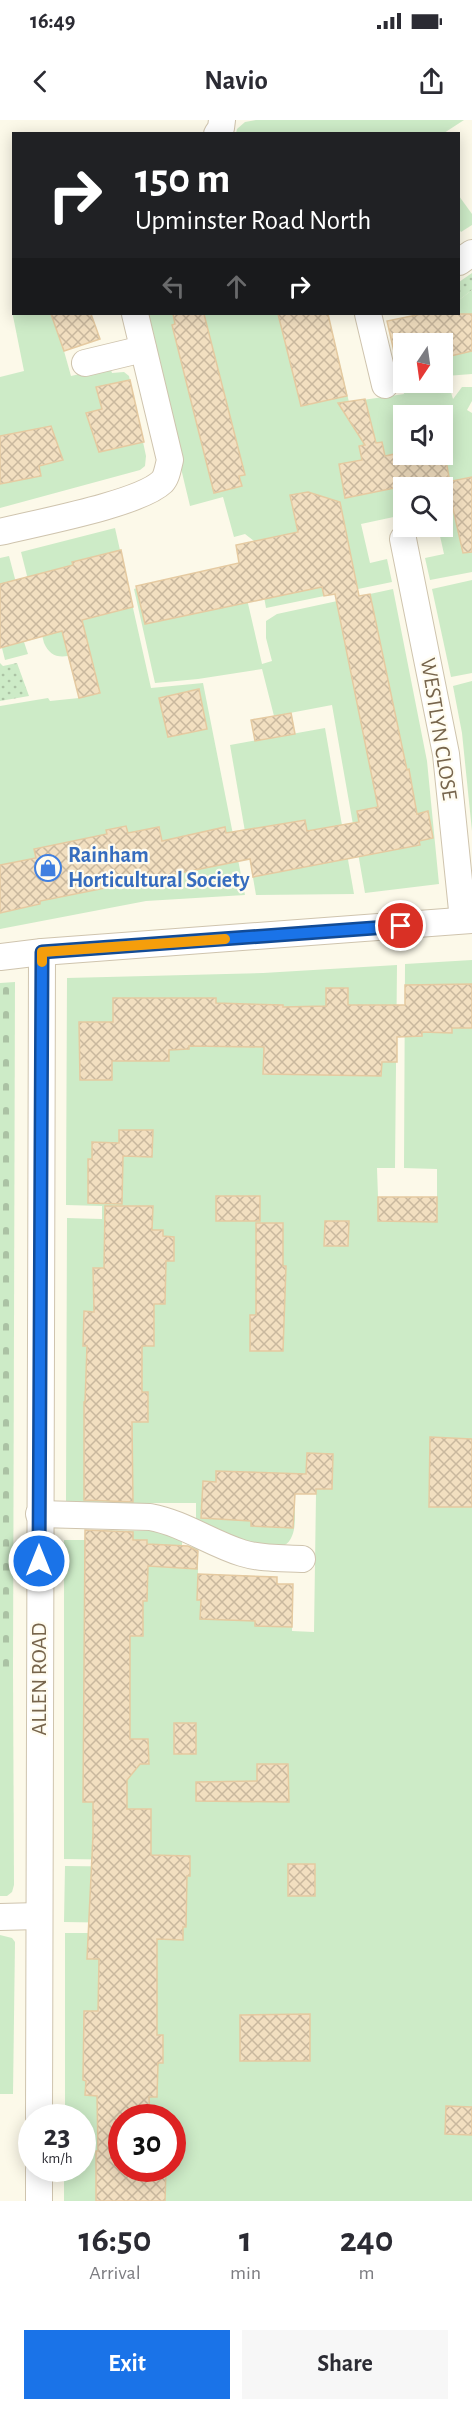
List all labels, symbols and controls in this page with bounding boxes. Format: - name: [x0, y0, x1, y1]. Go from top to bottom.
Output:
- text: 16:49: [30, 10, 75, 32]
- icon: back: [24, 65, 57, 98]
- icon: share: [415, 65, 448, 98]
- text: Navio: [204, 67, 268, 94]
- icon: right: [36, 156, 114, 234]
- text: 150 m: [135, 158, 230, 200]
- text: Upminster Road North: [135, 207, 371, 234]
- icon: left: [157, 270, 190, 303]
- icon: ahead: [220, 270, 253, 303]
- icon: right: [283, 270, 316, 303]
- north arrow: [393, 333, 453, 393]
- map controls: [393, 333, 453, 537]
- button: sound: [393, 405, 453, 465]
- button: search: [393, 477, 453, 537]
- street label: WESTLYN CLOSE: [417, 656, 461, 802]
- place label: Rainham Horticultural Society: [68, 844, 250, 892]
- shop icon: Rainham Horticultural Society: [33, 853, 63, 883]
- pin: [375, 900, 426, 951]
- icon: arrive: [384, 909, 417, 942]
- position arrow: [7, 1529, 71, 1593]
- street label: ALLEN ROAD: [28, 1623, 50, 1735]
- speed limit sign: 30: [108, 2104, 186, 2182]
- text: 23: [43, 2121, 71, 2151]
- text: km/h: [42, 2151, 72, 2166]
- text: 16:50: [79, 2222, 151, 2258]
- text: 1: [239, 2222, 252, 2258]
- text: 240: [340, 2222, 393, 2258]
- text: Arrival: [89, 2263, 141, 2283]
- text: min: [230, 2263, 261, 2283]
- text: m: [359, 2263, 375, 2283]
- button: Exit: [24, 2330, 230, 2399]
- button: Share: [242, 2330, 448, 2399]

